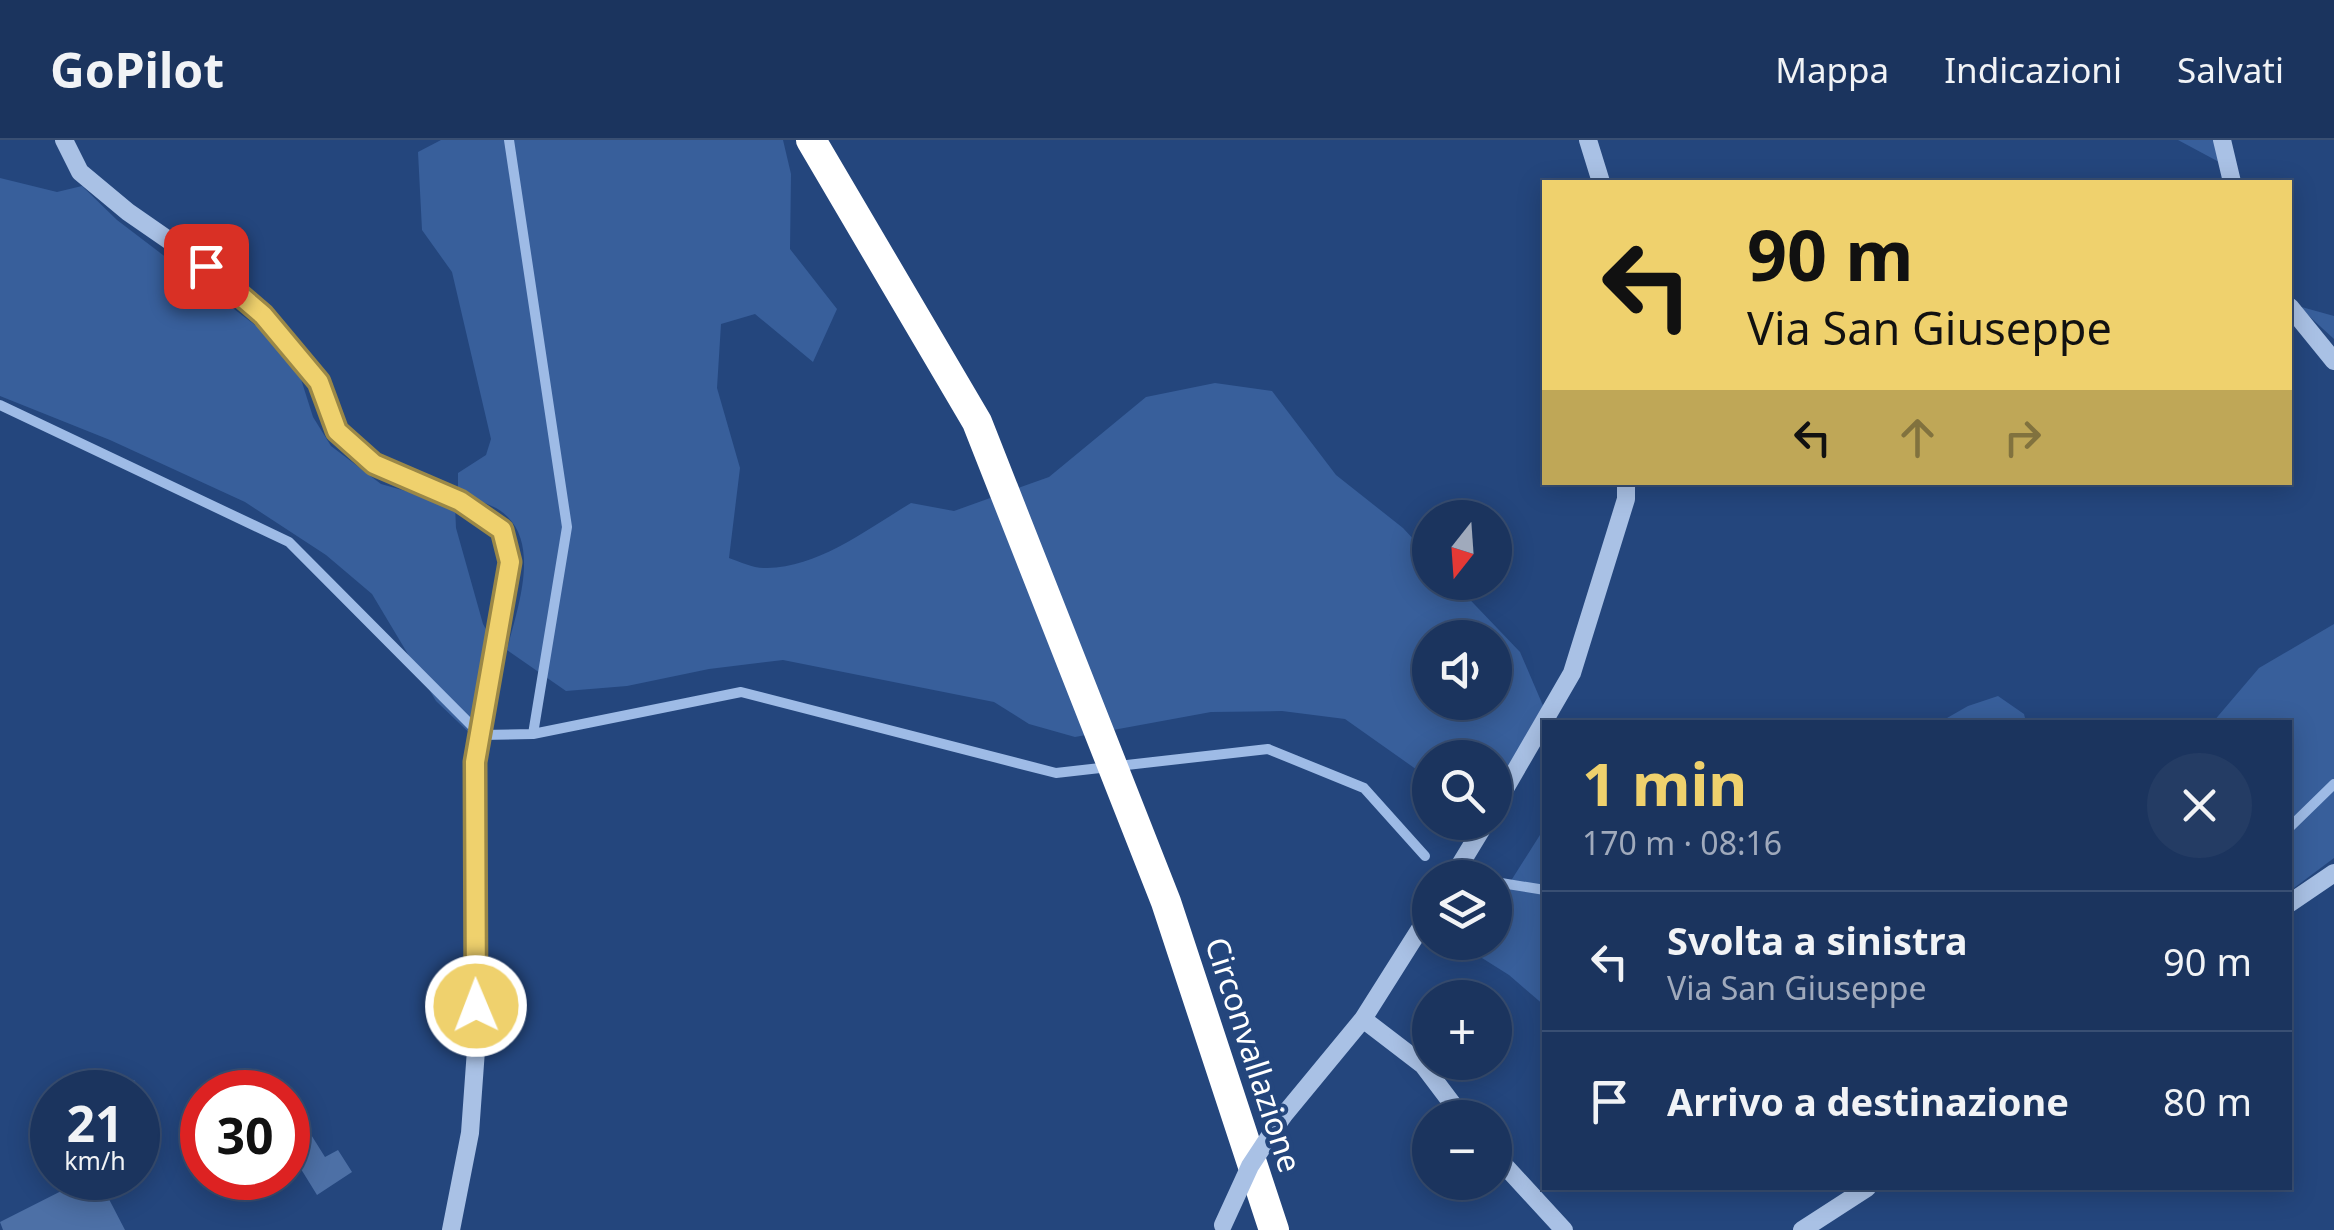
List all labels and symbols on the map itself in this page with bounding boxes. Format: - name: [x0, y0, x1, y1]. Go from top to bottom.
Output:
- pin: [164, 224, 249, 309]
- north arrow: [1412, 500, 1512, 600]
- street label: Circonvallazione: [1196, 932, 1313, 1178]
- position arrow: [424, 954, 528, 1058]
- speed limit sign: 30: [180, 1070, 310, 1200]

